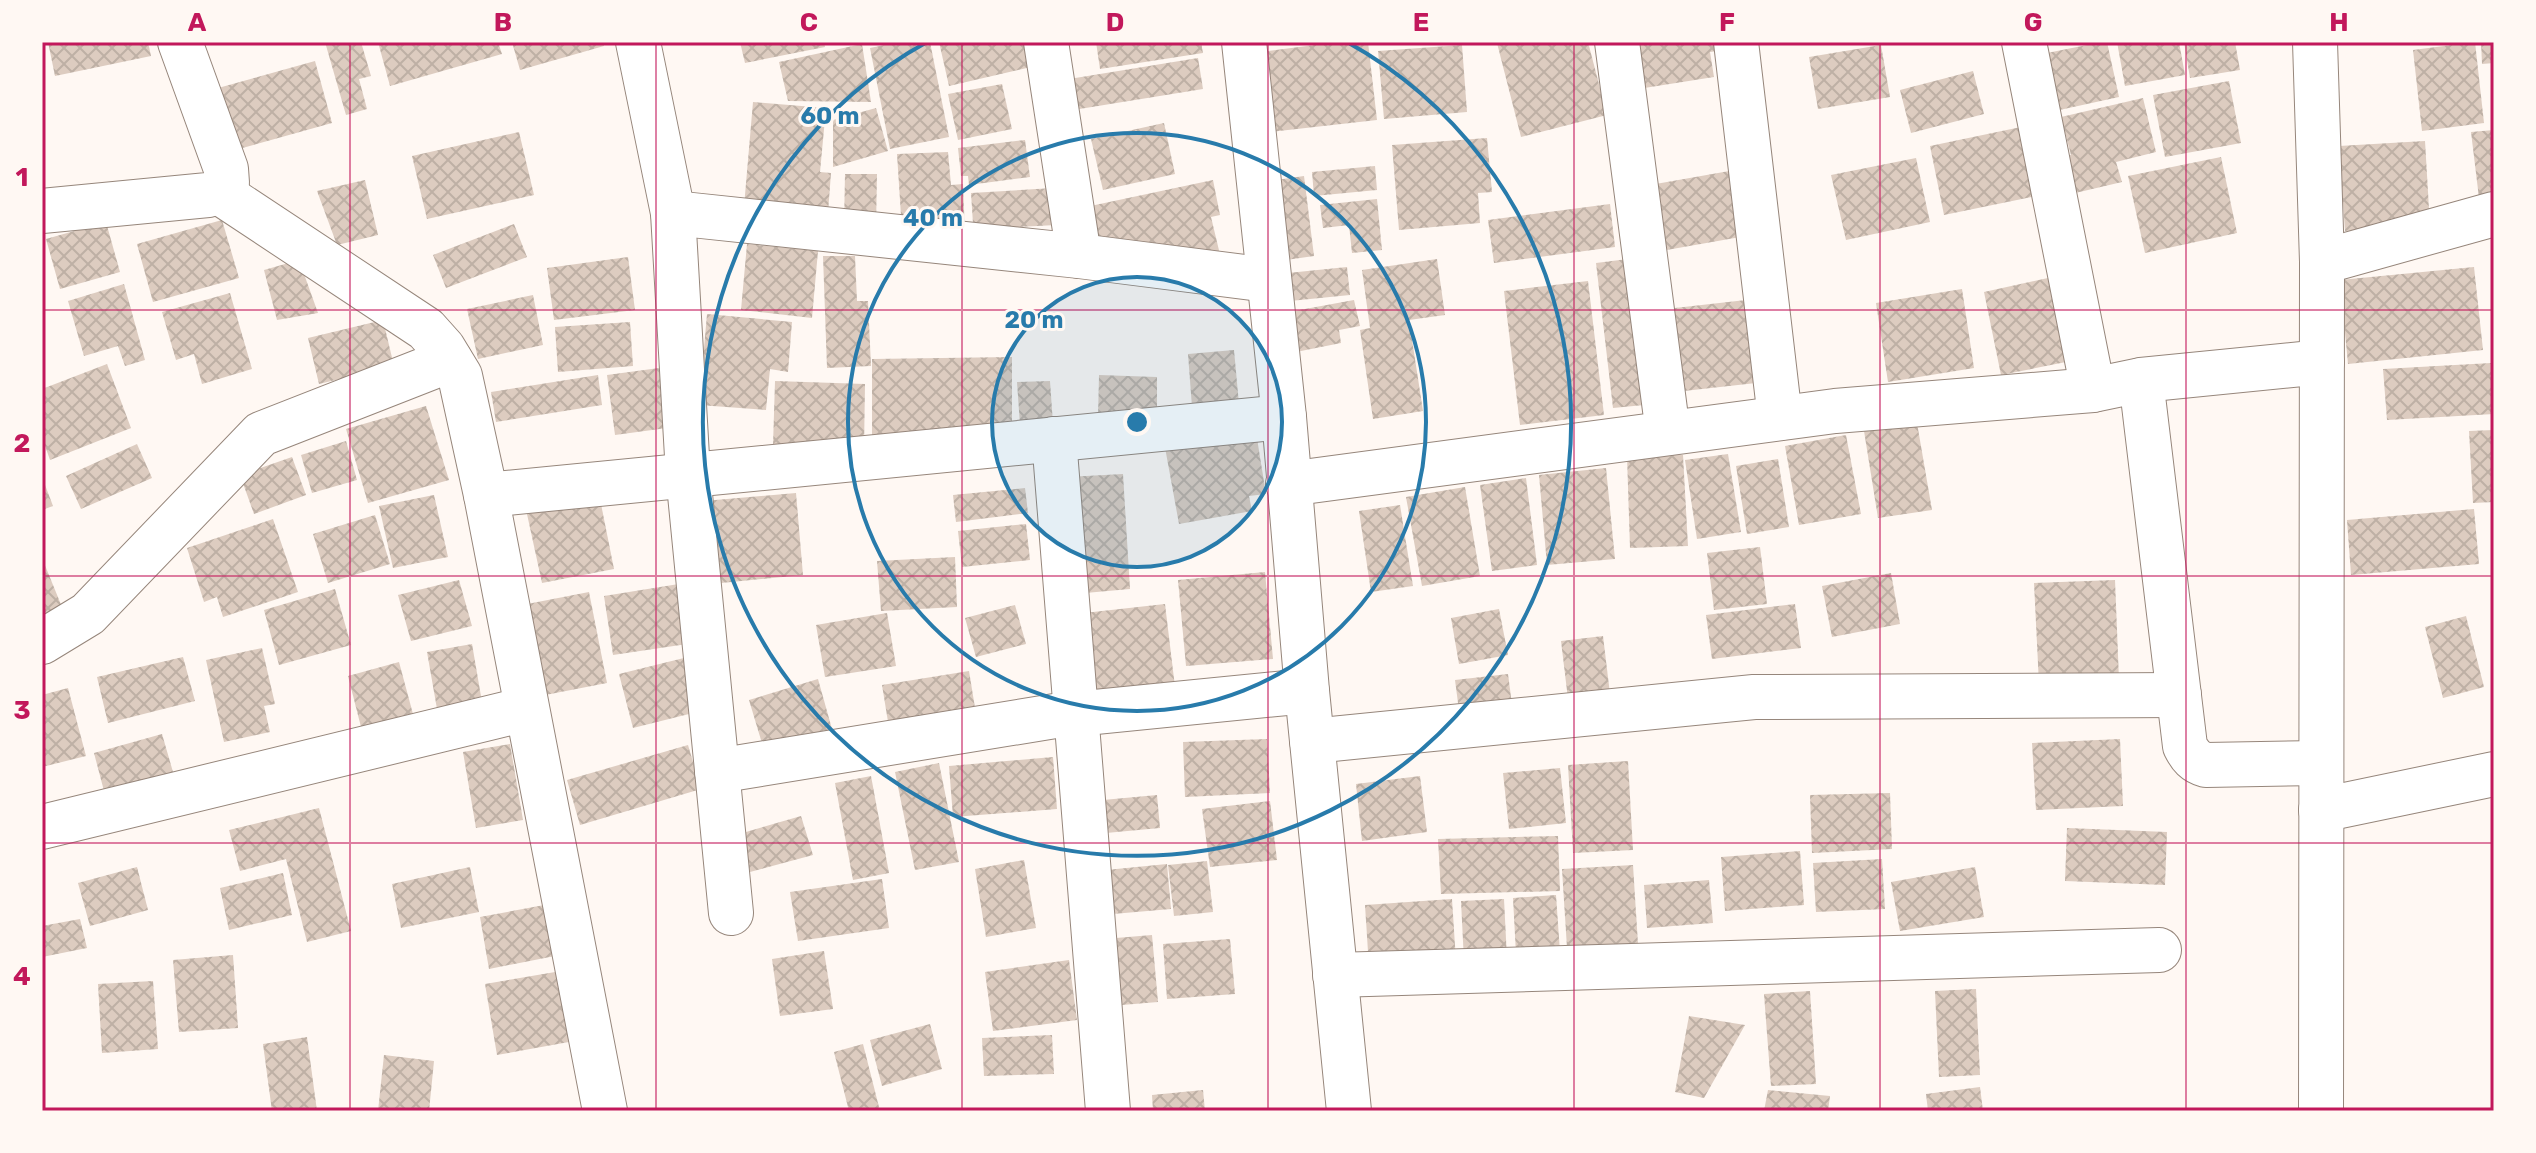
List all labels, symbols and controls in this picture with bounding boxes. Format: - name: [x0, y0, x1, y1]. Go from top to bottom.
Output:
- text: A: [188, 7, 207, 38]
- text: B: [494, 7, 512, 38]
- text: C: [800, 7, 818, 38]
- text: D: [1106, 7, 1124, 38]
- text: E: [1413, 7, 1429, 38]
- text: F: [1719, 7, 1735, 38]
- text: G: [2024, 7, 2042, 38]
- text: H: [2329, 7, 2349, 38]
- text: 60 m: [800, 102, 860, 130]
- text: 1: [16, 162, 28, 193]
- text: 40 m: [903, 204, 963, 232]
- text: 20 m: [1004, 306, 1064, 334]
- centre of rings: [1123, 408, 1151, 436]
- text: 2: [14, 428, 30, 459]
- text: 3: [13, 695, 31, 726]
- text: 4: [13, 961, 31, 992]

